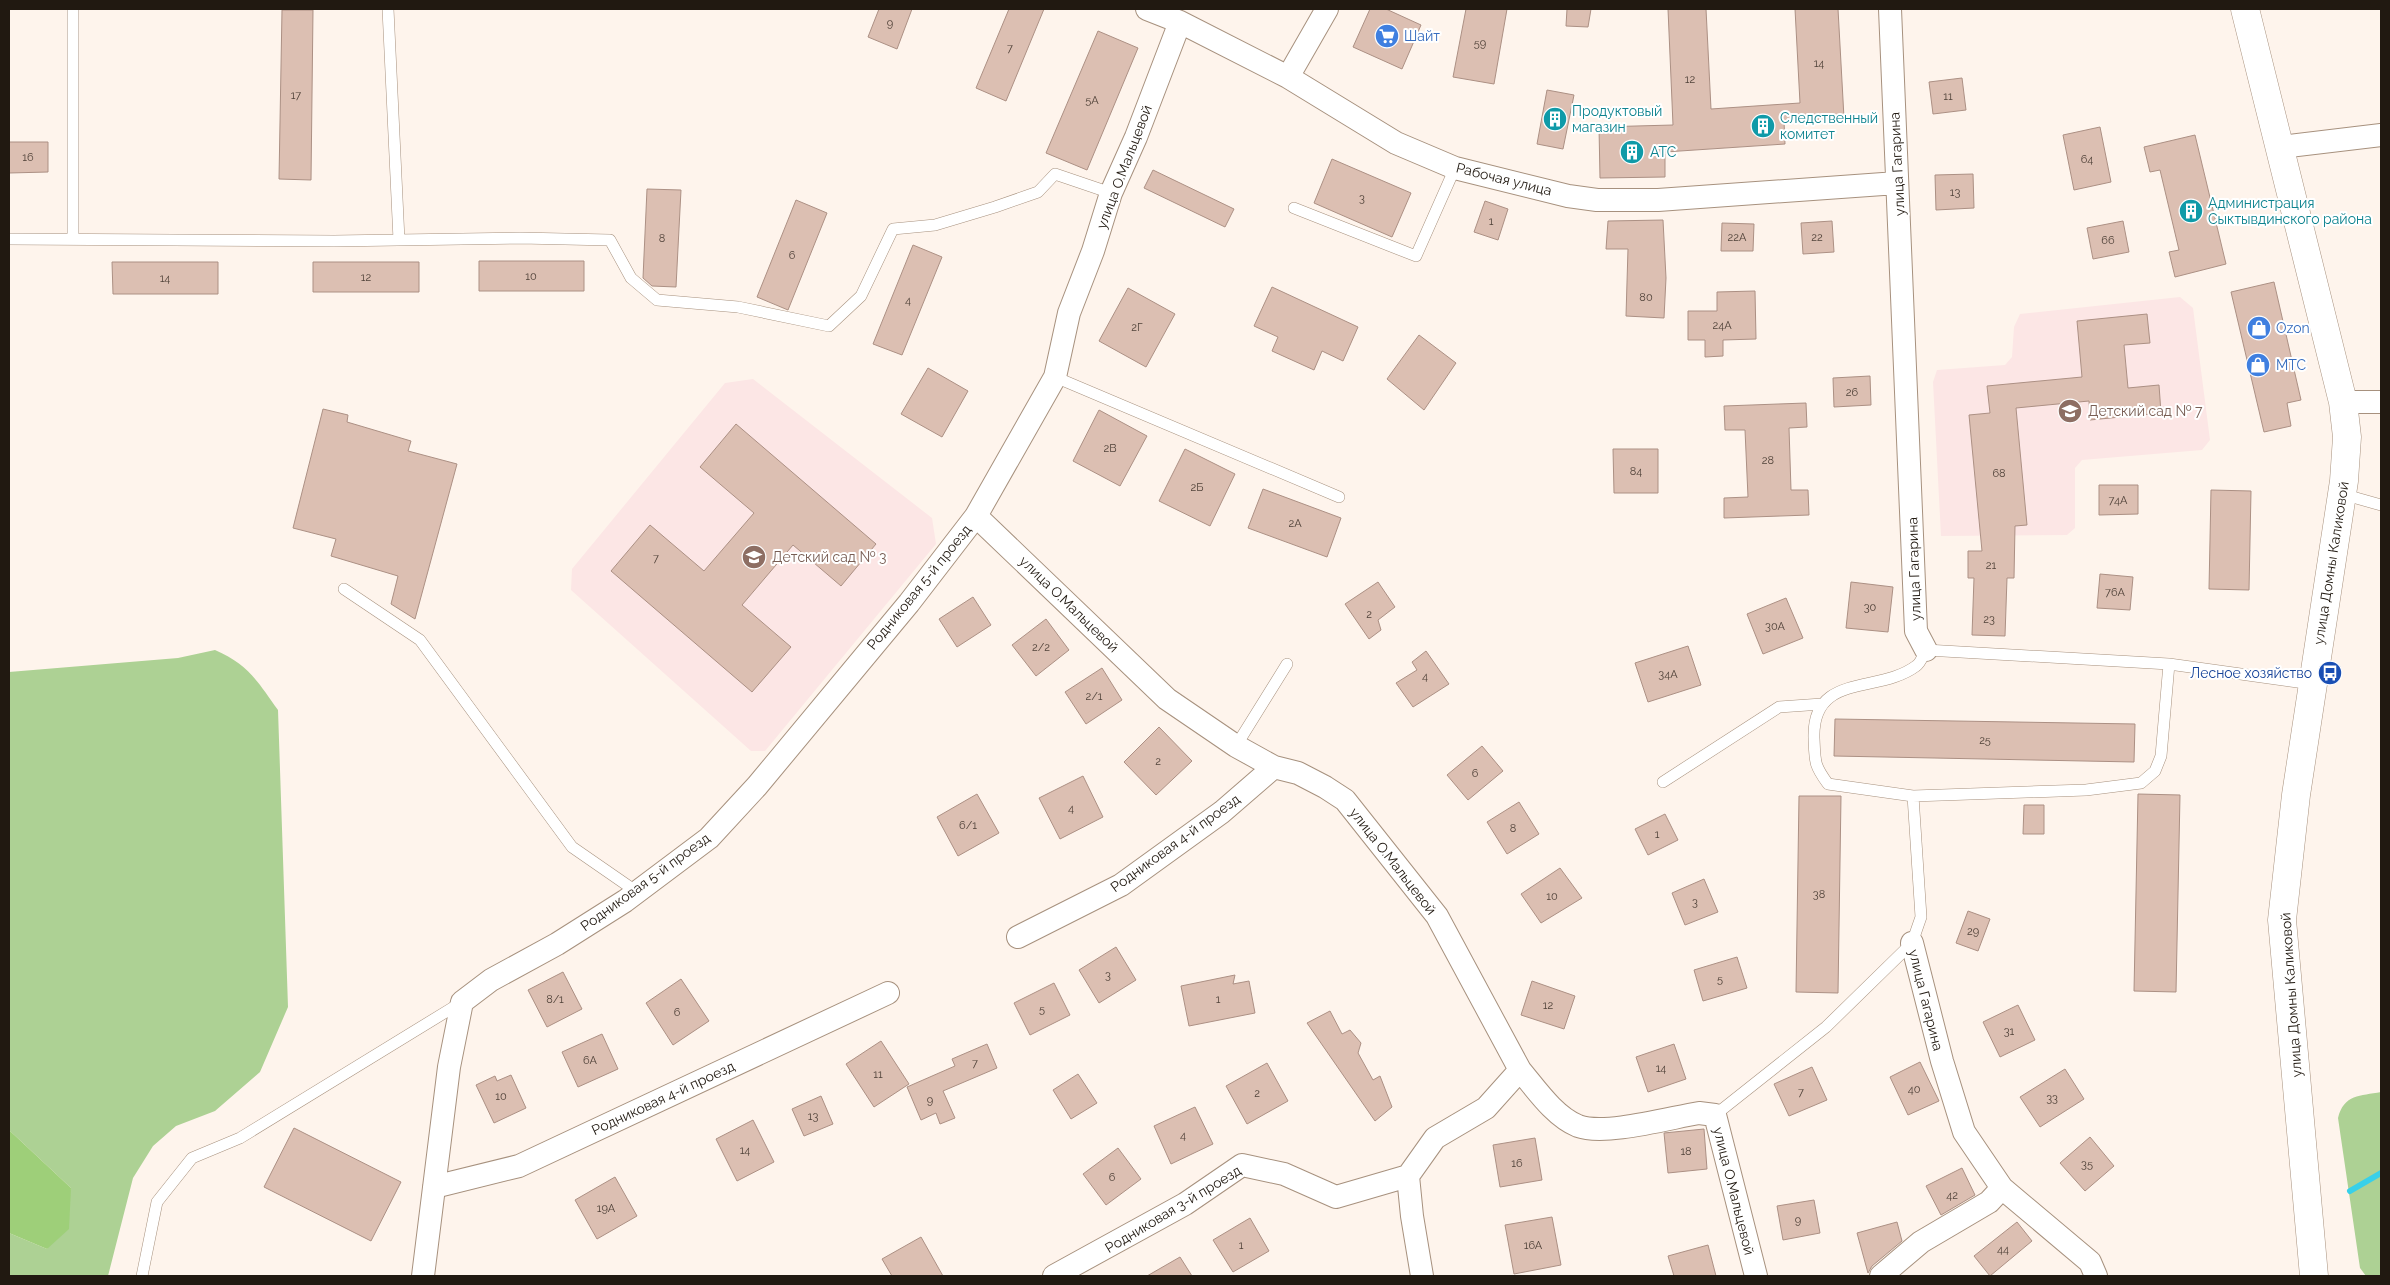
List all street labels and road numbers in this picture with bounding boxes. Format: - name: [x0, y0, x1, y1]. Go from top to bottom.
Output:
- street label: улица О.Мальцевой: [1093, 103, 1155, 231]
- street label: улица Гагарина: [1886, 112, 1908, 216]
- street label: Рабочая улица: [1455, 159, 1553, 199]
- street label: улица Домны Каликовой: [2310, 480, 2352, 646]
- street label: улица Гагарина: [1904, 517, 1924, 621]
- street label: Родниковая 5-й проезд: [864, 521, 974, 653]
- street label: улица О.Мальцевой: [1016, 553, 1122, 655]
- street label: Родниковая 4-й проезд: [1107, 791, 1243, 895]
- street label: улица О.Мальцевой: [1346, 804, 1440, 918]
- street label: Родниковая 5-й проезд: [577, 830, 713, 934]
- street label: улица Домны Каликовой: [2277, 912, 2305, 1078]
- street label: улица Гагарина: [1906, 948, 1946, 1052]
- street label: Родниковая 4-й проезд: [589, 1058, 737, 1138]
- street label: улица О.Мальцевой: [1710, 1125, 1758, 1257]
- street label: Родниковая 3-й проезд: [1102, 1162, 1244, 1256]

